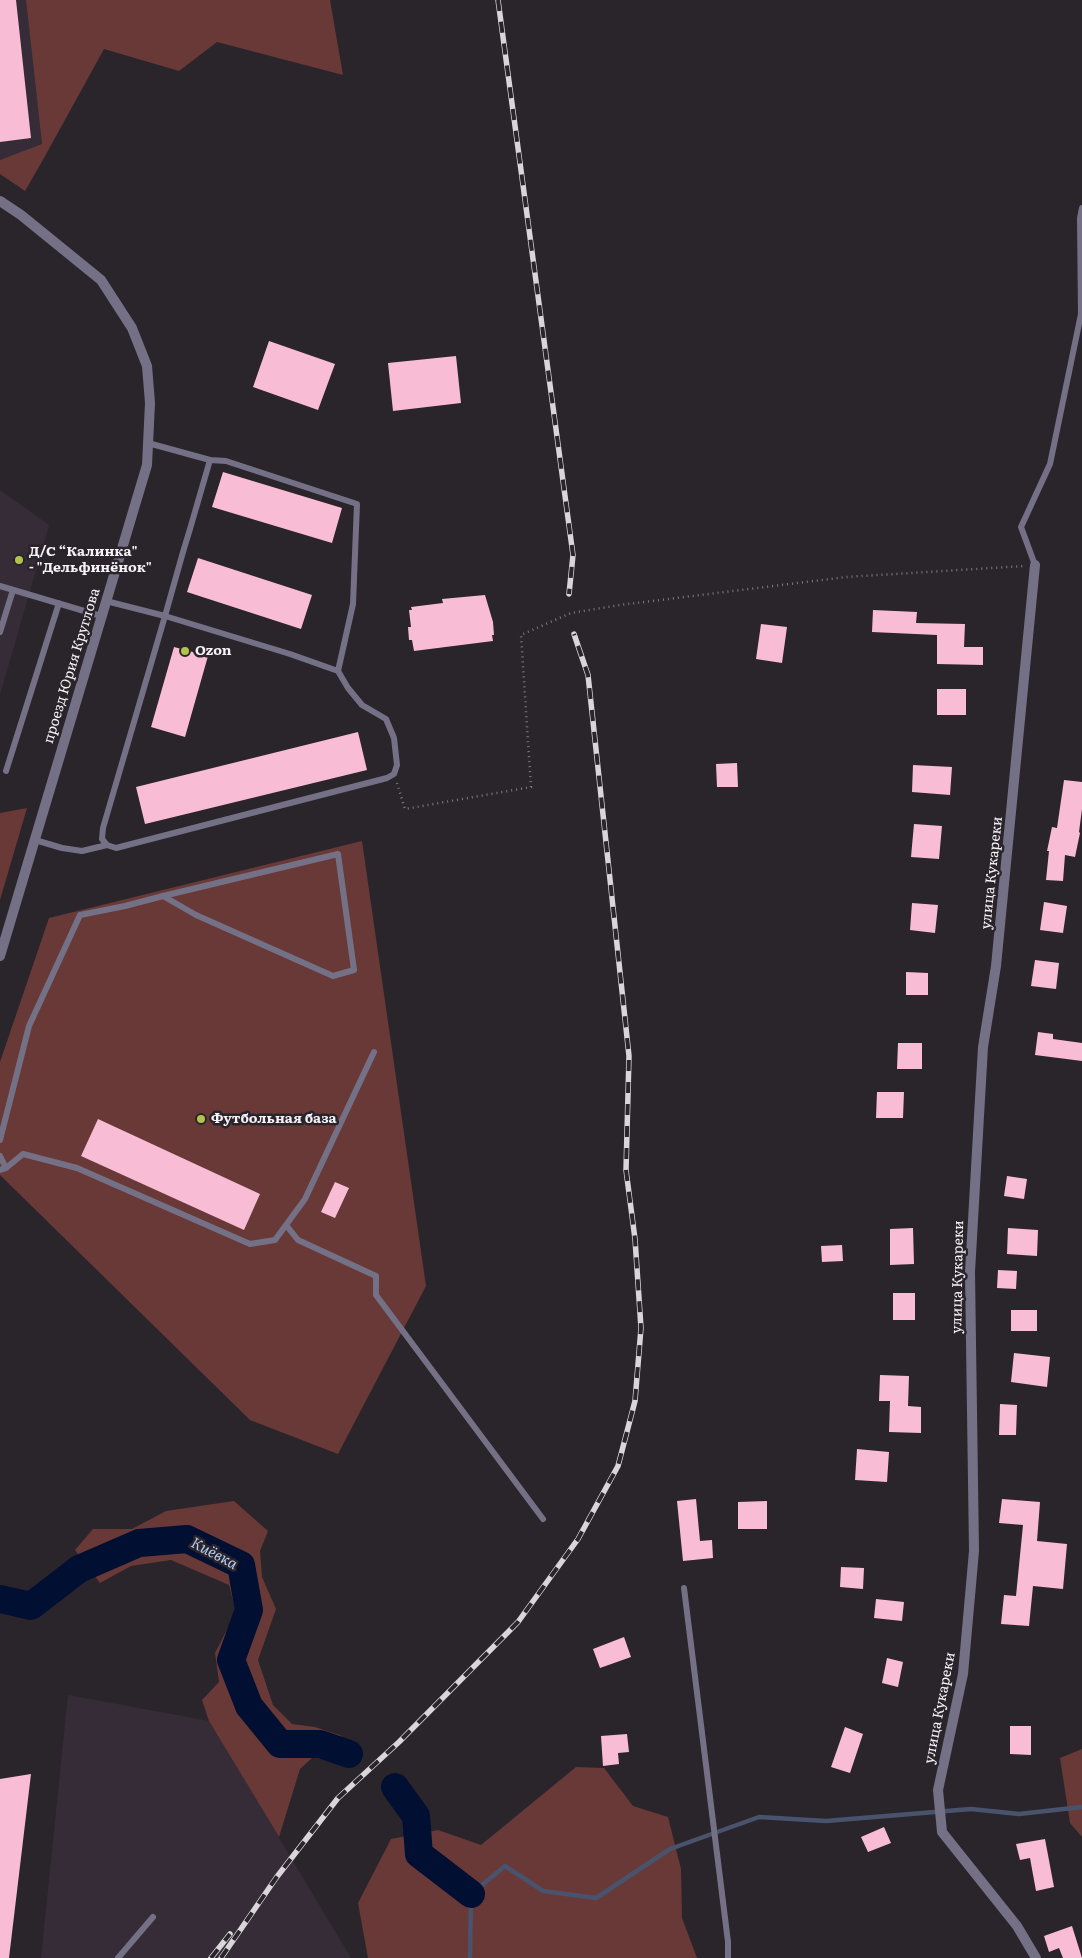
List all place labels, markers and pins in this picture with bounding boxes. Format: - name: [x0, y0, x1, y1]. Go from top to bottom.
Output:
- place label: Д/С “Калинка" - "Дельфинёнок": [29, 544, 152, 576]
- marker: Д/С “Калинка" - "Дельфинёнок": [13, 554, 25, 566]
- place label: Ozon: [195, 643, 232, 659]
- marker: Ozon: [179, 645, 191, 657]
- place label: Футбольная база: [211, 1111, 337, 1127]
- marker: Футбольная база: [195, 1113, 207, 1125]

